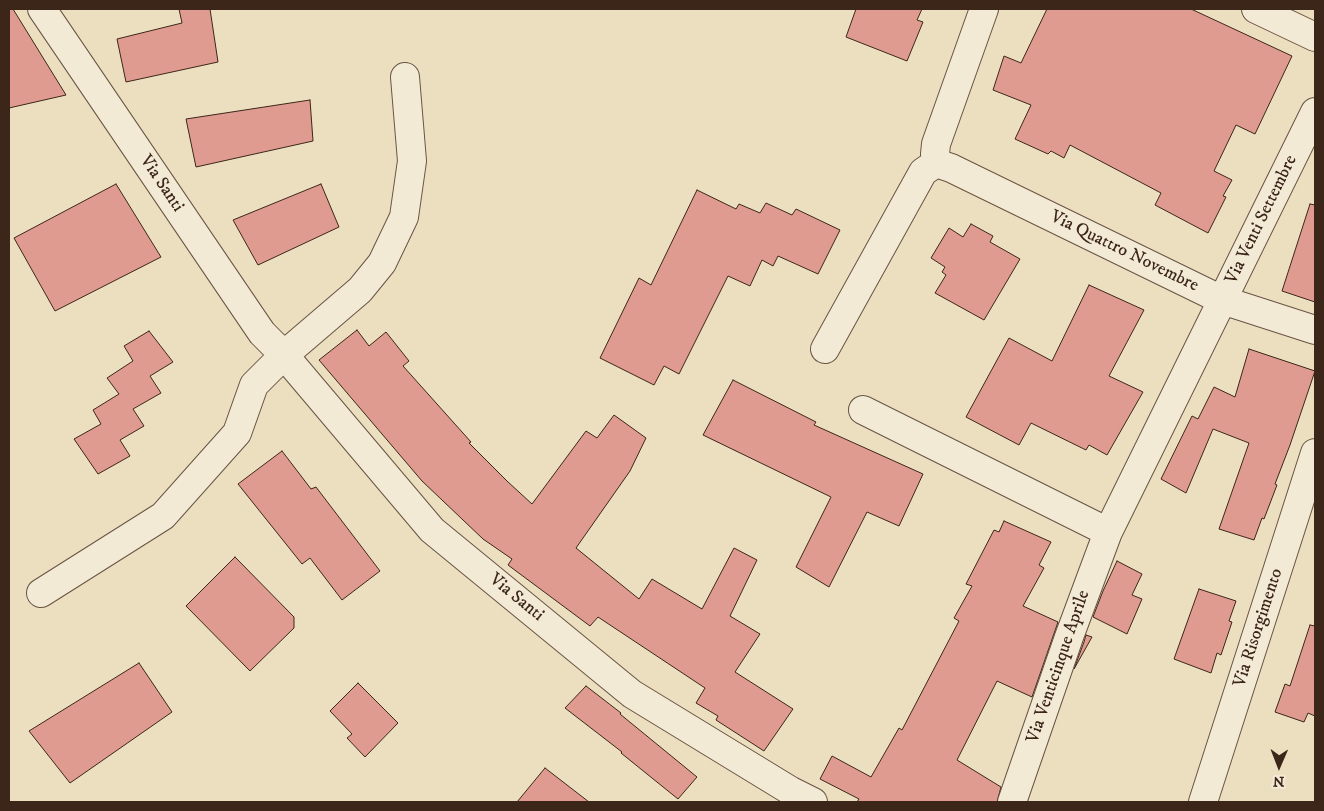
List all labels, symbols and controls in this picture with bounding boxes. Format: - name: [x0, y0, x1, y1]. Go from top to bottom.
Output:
- street label: Via Santi: [134, 151, 188, 217]
- street label: Via Venti Settembre: [1221, 152, 1303, 288]
- street label: Via Quattro Novembre: [1046, 207, 1202, 297]
- street label: Via Risorgimento: [1230, 566, 1288, 690]
- street label: Via Santi: [484, 569, 548, 627]
- street label: Via Venticinque Aprile: [1023, 588, 1095, 746]
- north arrow: [1254, 741, 1304, 791]
- text: N: [1273, 772, 1285, 790]

